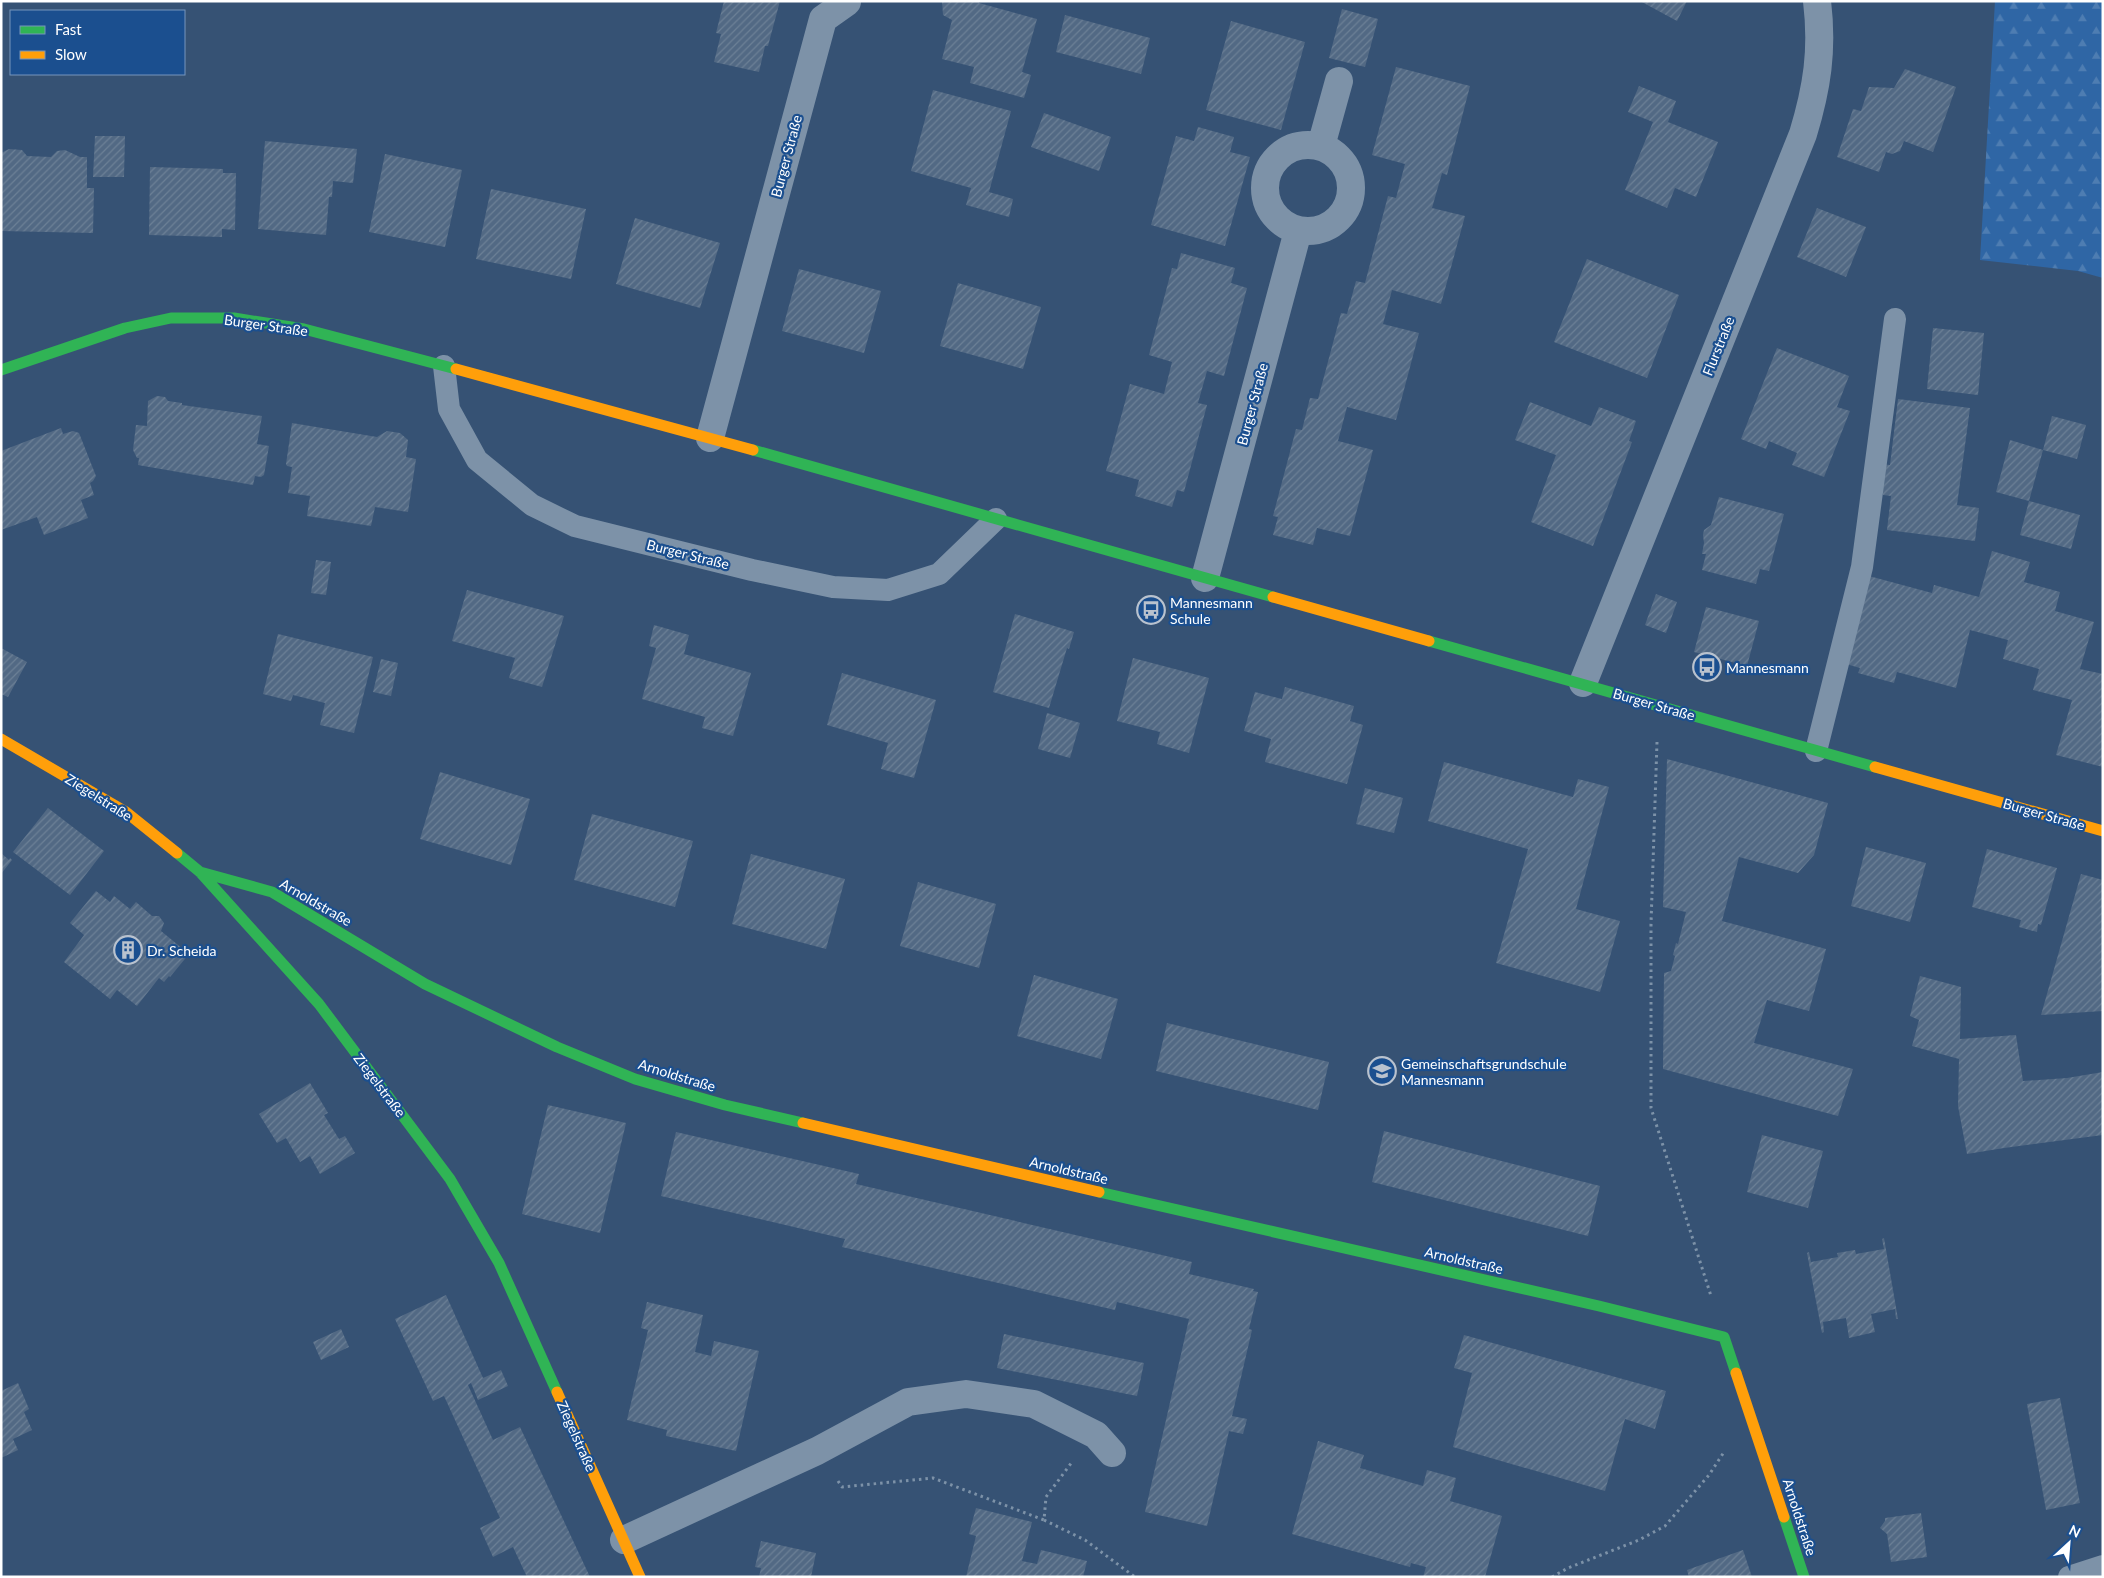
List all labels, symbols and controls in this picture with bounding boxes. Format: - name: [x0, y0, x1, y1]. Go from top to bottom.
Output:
- legend: [10, 10, 185, 75]
- text: Fast: [55, 20, 82, 38]
- text: Slow: [55, 45, 87, 63]
- street label: Burger Straße: [767, 113, 805, 199]
- street label: Burger Straße: [223, 311, 309, 339]
- street label: Flurstraße: [1698, 314, 1738, 378]
- street label: Burger Straße: [1233, 361, 1271, 447]
- street label: Burger Straße: [645, 536, 731, 572]
- place label: Mannesmann Schule: [1170, 594, 1253, 627]
- bus stop icon: Mannesmann Schule: [1136, 595, 1166, 625]
- bus stop icon: Mannesmann: [1692, 652, 1722, 682]
- place label: Mannesmann: [1726, 659, 1809, 676]
- street label: Burger Straße: [1611, 684, 1697, 724]
- street label: Ziegelstraße: [62, 770, 136, 824]
- street label: Burger Straße: [2001, 794, 2087, 834]
- street label: Arnoldstraße: [277, 875, 355, 929]
- building icon: Dr. Scheida: [113, 935, 143, 965]
- place label: Dr. Scheida: [147, 942, 217, 959]
- street label: Ziegelstraße: [350, 1050, 410, 1120]
- street label: Arnoldstraße: [636, 1055, 718, 1095]
- place label: Gemeinschaftsgrundschule Mannesmann: [1401, 1055, 1567, 1088]
- school or university icon: Gemeinschaftsgrundschule Mannesmann: [1367, 1056, 1397, 1086]
- street label: Arnoldstraße: [1028, 1153, 1110, 1187]
- street label: Arnoldstraße: [1423, 1243, 1505, 1277]
- street label: Ziegelstraße: [554, 1398, 600, 1474]
- street label: Arnoldstraße: [1780, 1476, 1820, 1558]
- north arrow: [2044, 1518, 2094, 1568]
- text: N: [2066, 1521, 2083, 1541]

